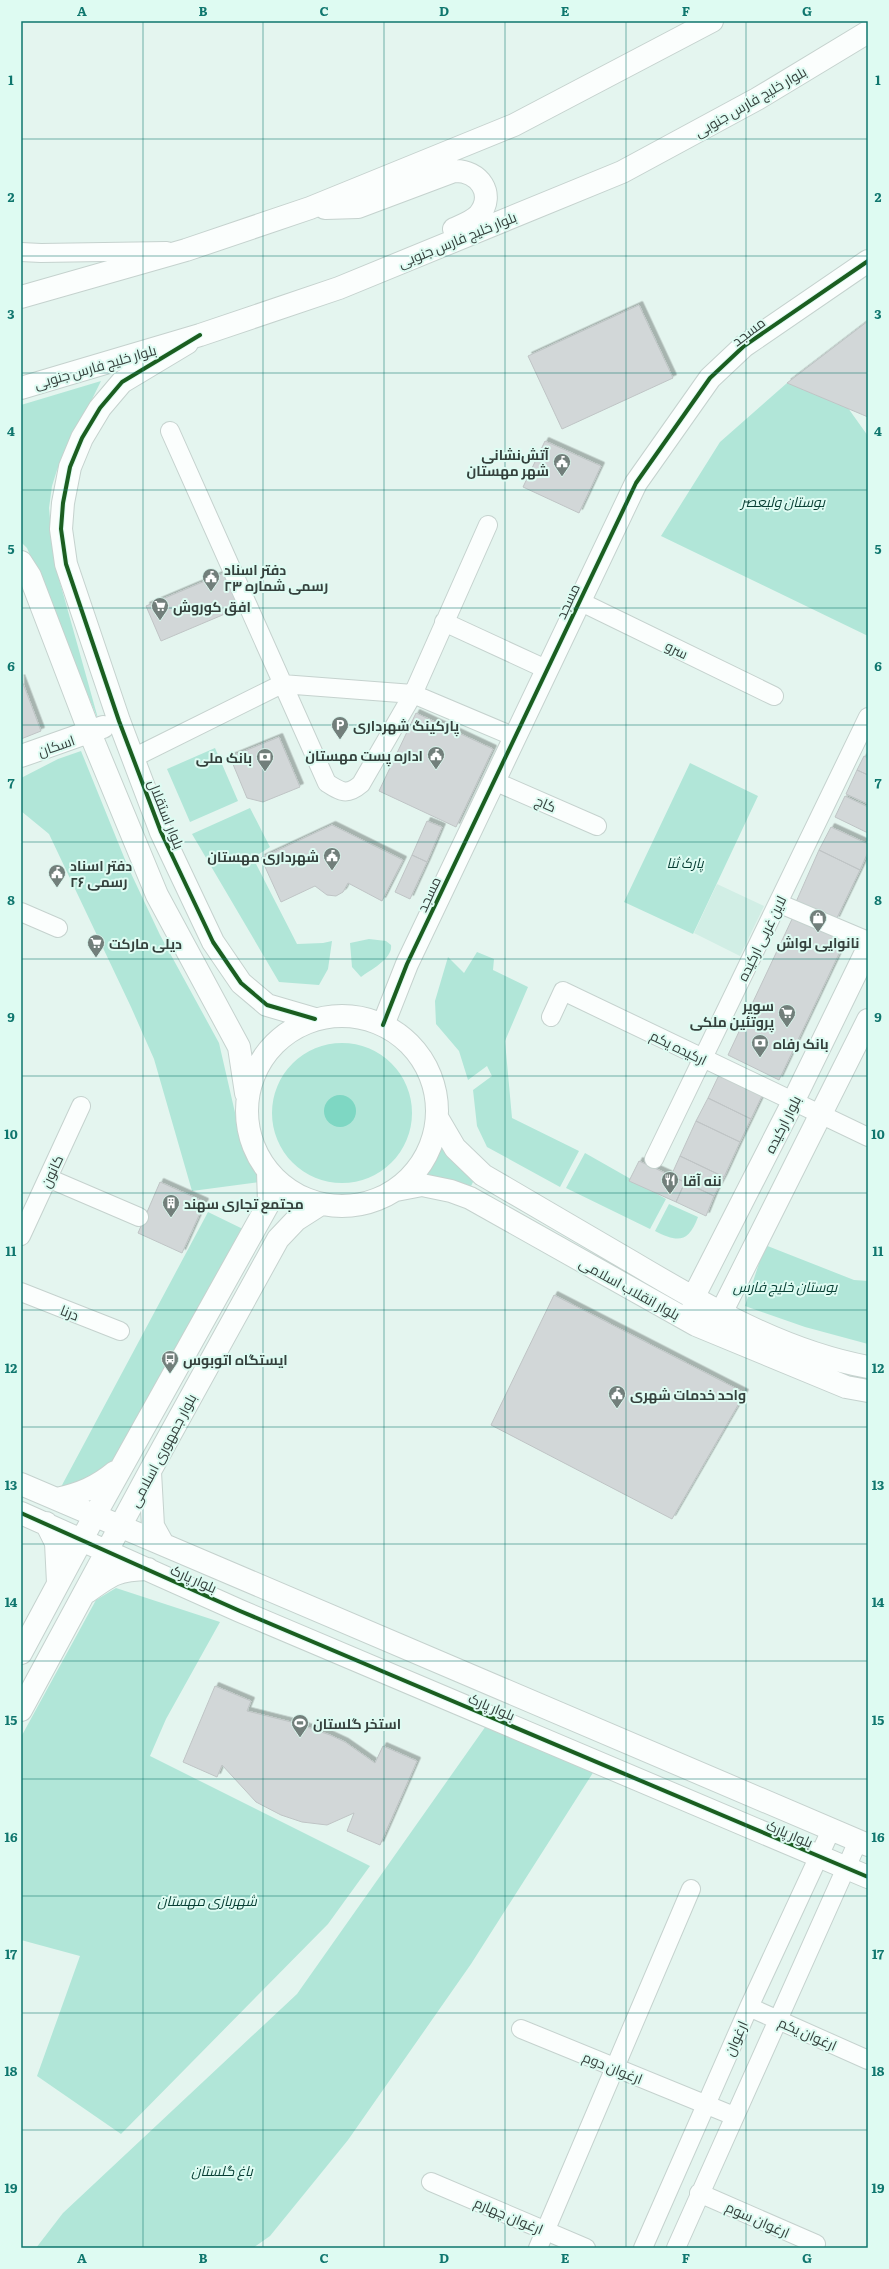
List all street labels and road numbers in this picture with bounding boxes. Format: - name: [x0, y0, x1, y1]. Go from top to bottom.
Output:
- street label: بلوار خلیج فارس جنوبی: [690, 61, 810, 141]
- street label: بلوار خلیج فارس جنوبی: [395, 206, 519, 272]
- street label: مسجد: [727, 312, 769, 350]
- street label: بلوار خلیج فارس جنوبی: [32, 339, 158, 393]
- street label: مسجد: [550, 580, 584, 622]
- street label: سرو: [662, 635, 692, 663]
- street label: اسکان: [35, 729, 77, 761]
- street label: بلوار استقلال: [144, 776, 190, 852]
- street label: کاج: [532, 790, 560, 816]
- street label: مسجد: [411, 873, 445, 915]
- street label: لاین غربی ارکیده: [732, 892, 790, 984]
- street label: ارکیده یکم: [647, 1025, 711, 1070]
- street label: بلوار ارکیده: [759, 1092, 805, 1156]
- street label: کانون: [35, 1151, 67, 1191]
- street label: بلوار انقلاب اسلامی: [576, 1252, 684, 1324]
- street label: درنا: [58, 1299, 82, 1325]
- street label: بلوار جمهوری اسلامی: [124, 1390, 200, 1510]
- street label: بلوار پارک: [167, 1559, 220, 1598]
- street label: بلوار پارک: [465, 1687, 518, 1726]
- street label: بلوار پارک: [763, 1814, 816, 1853]
- street label: ارغوان یکم: [775, 2011, 840, 2056]
- street label: ارغوان: [718, 2017, 752, 2059]
- street label: ارغوان دوم: [580, 2046, 646, 2089]
- street label: ارغوان چهارم: [471, 2191, 547, 2239]
- street label: ارغوان سوم: [722, 2196, 793, 2243]

